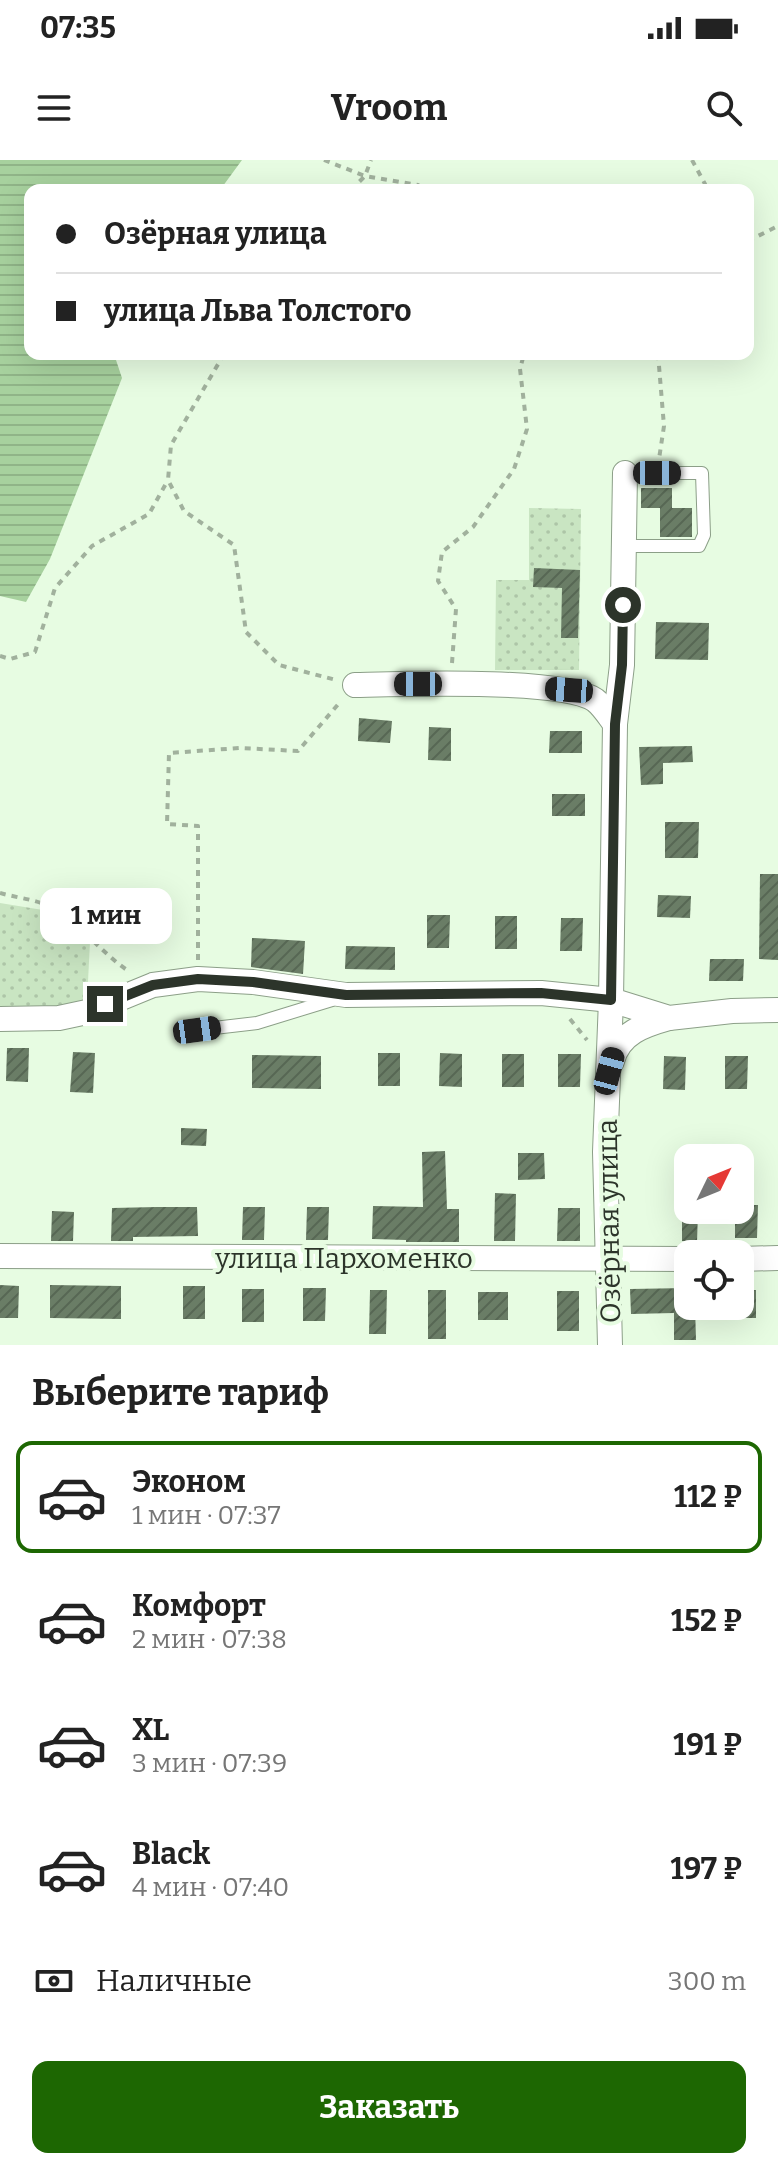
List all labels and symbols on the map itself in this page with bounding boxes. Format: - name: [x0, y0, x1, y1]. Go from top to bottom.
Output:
- car: [633, 461, 681, 485]
- route start: [605, 587, 641, 623]
- car: [394, 672, 442, 696]
- car: [544, 676, 594, 704]
- callout: 1 мин: [39, 888, 171, 944]
- route end: [87, 986, 123, 1022]
- car: [172, 1015, 222, 1045]
- car: [591, 1045, 627, 1097]
- street label: Озёрная улица: [591, 1119, 627, 1323]
- north arrow: [674, 1144, 754, 1224]
- street label: улица Пархоменко: [214, 1242, 473, 1275]

